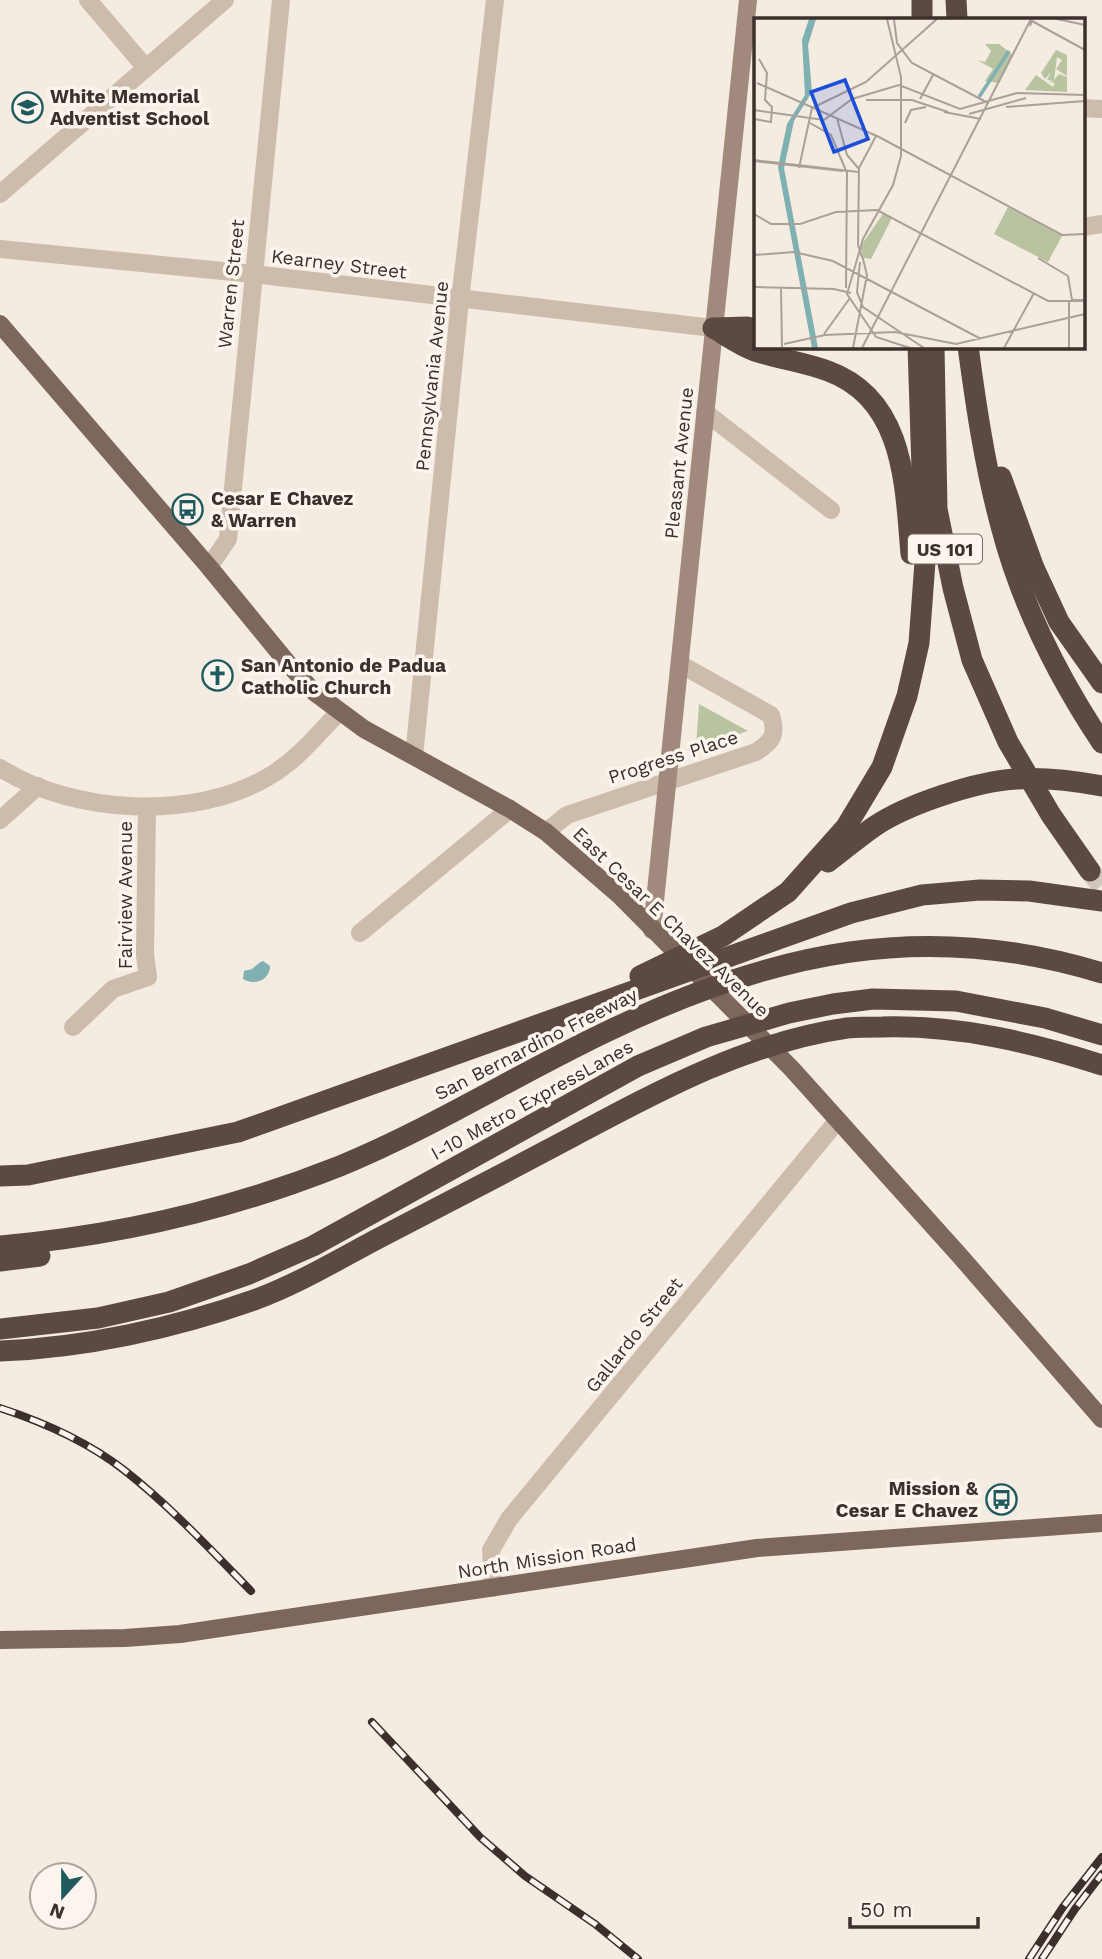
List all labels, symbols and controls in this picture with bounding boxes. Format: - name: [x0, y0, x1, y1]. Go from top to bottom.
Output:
- inset map: [754, 18, 1084, 348]
- place label: White Memorial Adventist School: [50, 85, 210, 130]
- school or university icon: White Memorial Adventist School: [10, 90, 44, 124]
- street label: Warren Street: [213, 218, 249, 350]
- street label: Kearney Street: [270, 244, 408, 284]
- street label: Pennsylvania Avenue: [411, 280, 453, 472]
- street label: Pleasant Avenue: [660, 386, 698, 540]
- place label: Cesar E Chavez & Warren: [211, 487, 354, 532]
- bus stop icon: Cesar E Chavez & Warren: [171, 492, 205, 526]
- road number: US 101: [908, 534, 982, 564]
- place label: San Antonio de Padua Catholic Church: [241, 654, 446, 699]
- church icon: San Antonio de Padua Catholic Church: [201, 659, 235, 693]
- street label: Progress Place: [605, 725, 741, 789]
- street label: Fairview Avenue: [114, 821, 137, 969]
- street label: East Cesar E Chavez Avenue: [568, 822, 774, 1022]
- street label: San Bernardino Freeway: [431, 983, 641, 1105]
- street label: I-10 Metro ExpressLanes: [427, 1035, 637, 1165]
- street label: Gallardo Street: [581, 1273, 687, 1397]
- place label: Mission & Cesar E Chavez: [836, 1477, 979, 1522]
- bus stop icon: Mission & Cesar E Chavez: [984, 1482, 1018, 1516]
- street label: North Mission Road: [456, 1532, 638, 1584]
- north arrow: [28, 1861, 98, 1931]
- scale bar: [850, 1885, 978, 1929]
- text: 50 m: [860, 1897, 912, 1922]
- text: N: [46, 1898, 68, 1925]

